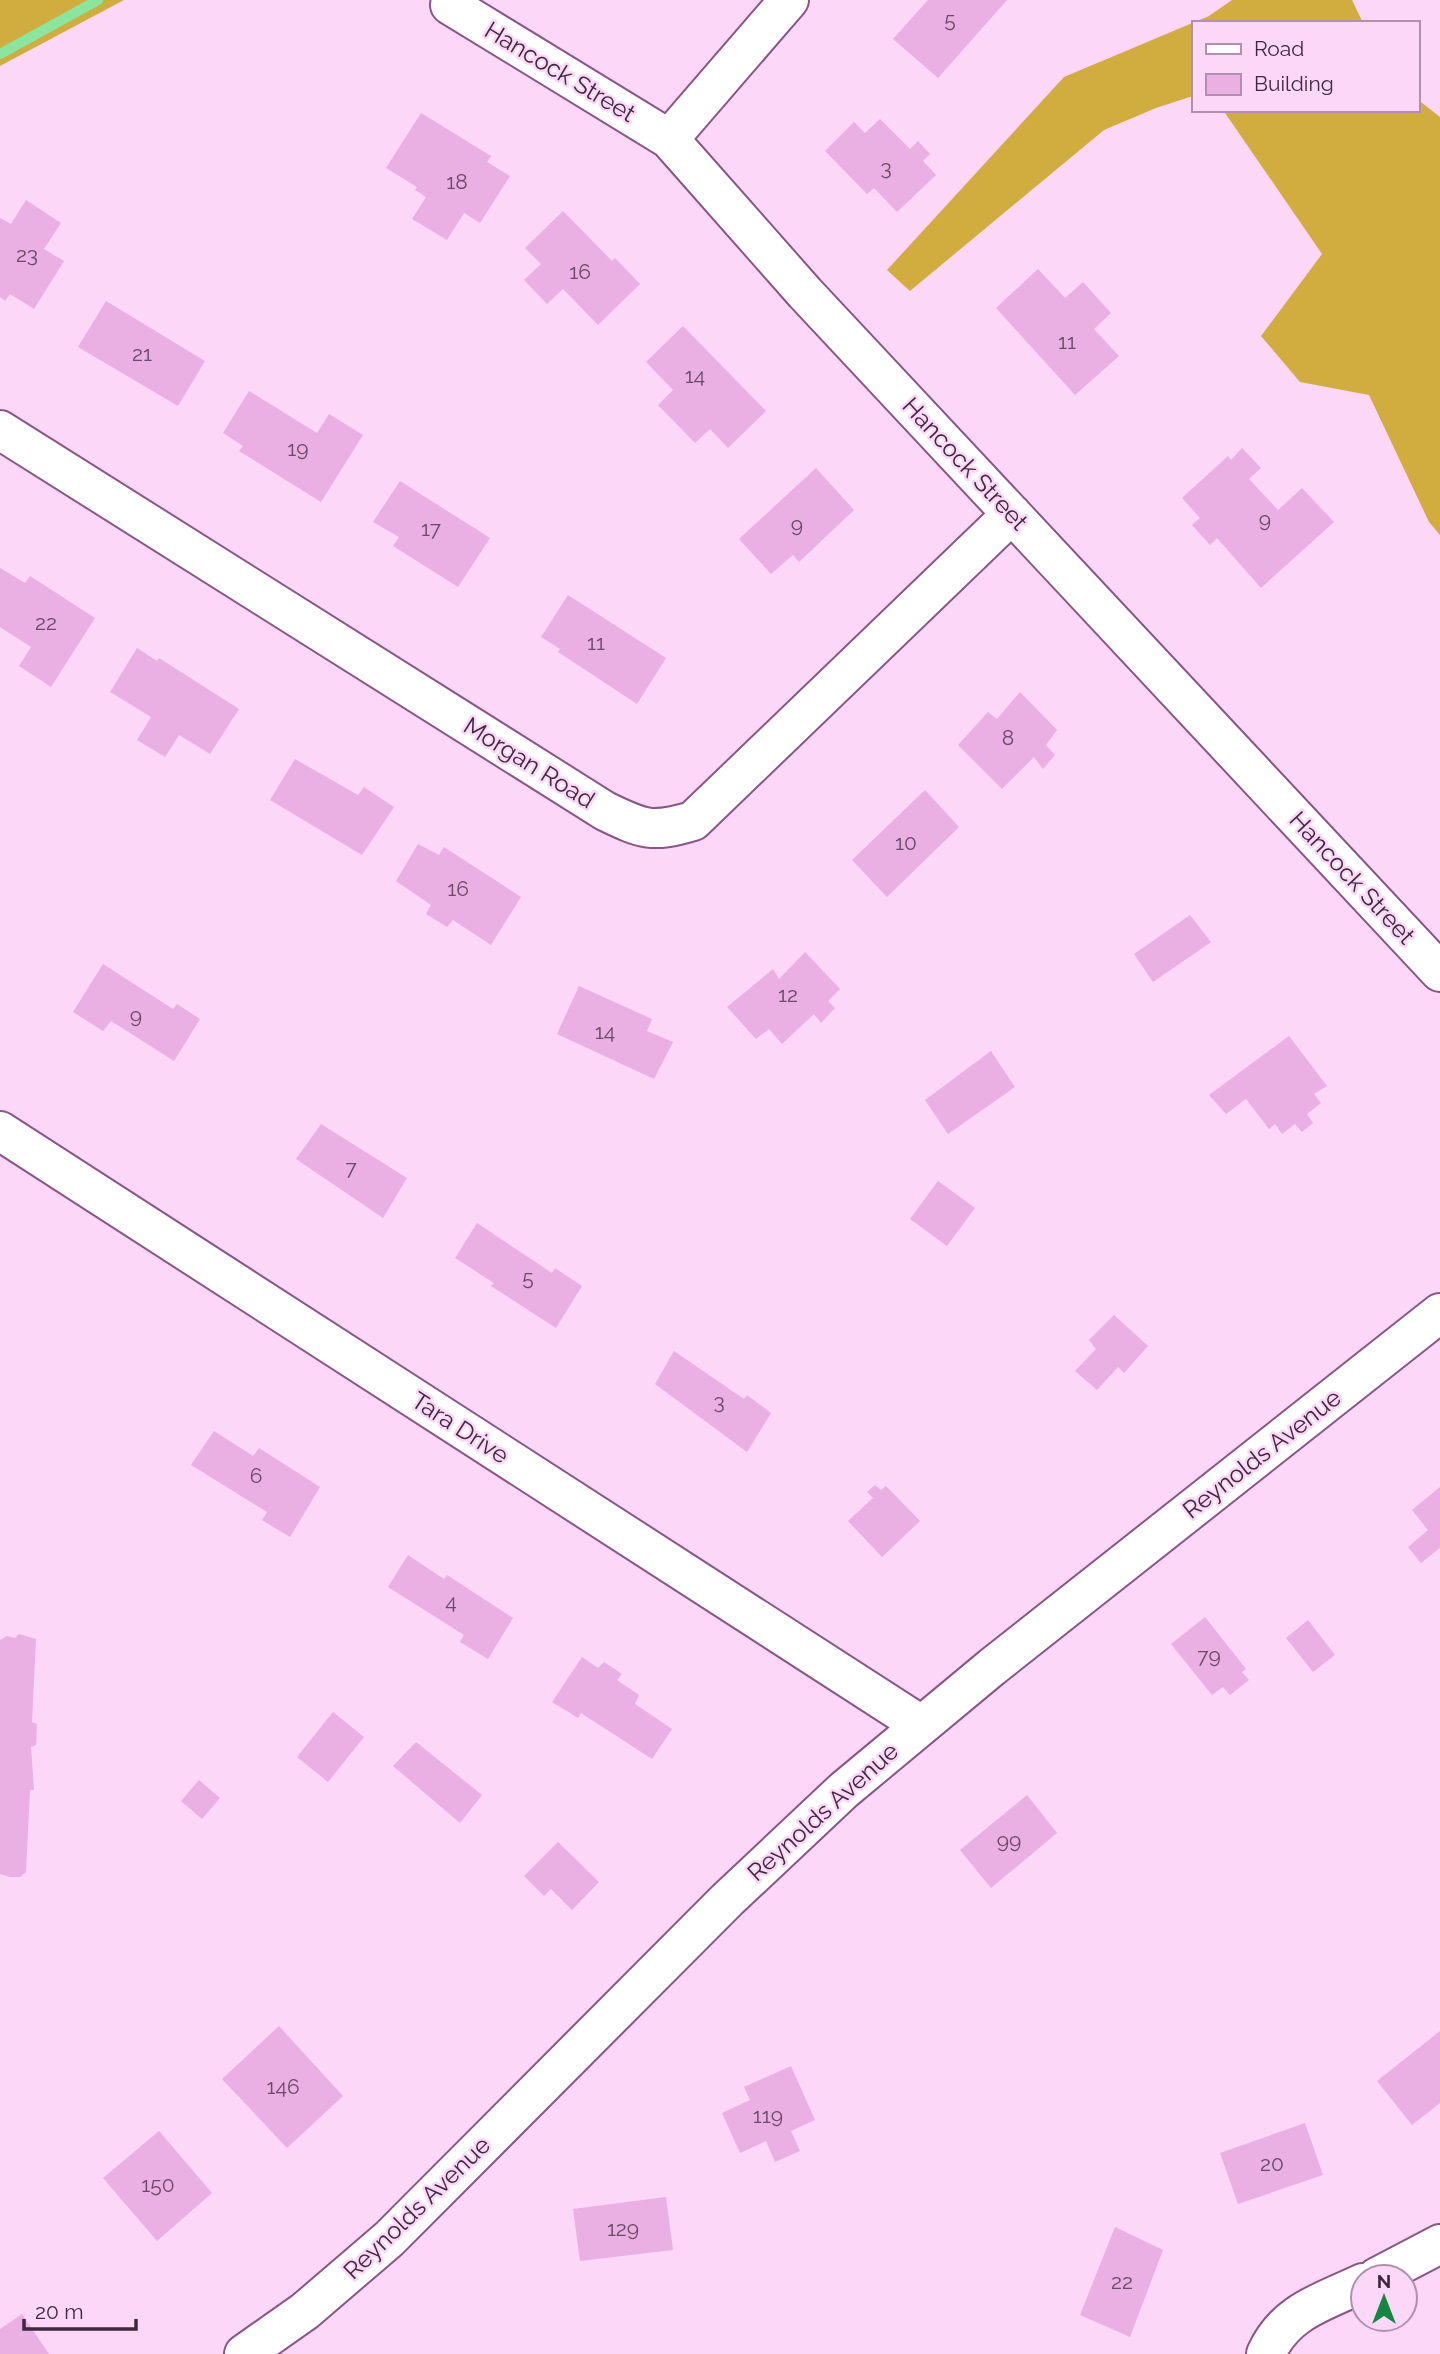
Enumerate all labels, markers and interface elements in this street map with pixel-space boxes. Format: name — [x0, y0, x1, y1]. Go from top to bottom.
house number: 5 — [944, 7, 956, 32]
street label: Hancock Street — [480, 15, 641, 128]
legend — [1192, 21, 1419, 112]
text: Road — [1254, 36, 1304, 61]
text: Building — [1254, 71, 1334, 96]
house number: 3 — [880, 155, 892, 180]
house number: 18 — [446, 169, 468, 194]
house number: 23 — [16, 242, 38, 267]
house number: 16 — [569, 259, 591, 284]
house number: 11 — [1058, 329, 1076, 354]
house number: 21 — [132, 341, 152, 366]
house number: 14 — [685, 363, 705, 388]
street label: Hancock Street — [897, 391, 1034, 536]
house number: 19 — [287, 436, 309, 461]
house number: 9 — [1259, 507, 1271, 532]
house number: 9 — [791, 512, 803, 537]
house number: 17 — [421, 516, 442, 541]
house number: 22 — [35, 610, 57, 635]
house number: 11 — [587, 630, 605, 655]
street label: Morgan Road — [458, 711, 600, 814]
house number: 8 — [1002, 725, 1014, 750]
street label: Hancock Street — [1284, 805, 1421, 950]
house number: 10 — [895, 830, 917, 855]
house number: 16 — [447, 876, 469, 901]
house number: 12 — [778, 982, 798, 1007]
house number: 9 — [130, 1003, 142, 1028]
house number: 14 — [595, 1019, 615, 1044]
house number: 7 — [345, 1155, 357, 1180]
house number: 5 — [522, 1265, 534, 1290]
street label: Reynolds Avenue — [1177, 1383, 1347, 1524]
street label: Tara Drive — [406, 1385, 514, 1470]
house number: 3 — [713, 1389, 725, 1414]
house number: 6 — [250, 1463, 262, 1488]
house number: 4 — [445, 1589, 457, 1614]
house number: 79 — [1197, 1643, 1221, 1668]
street label: Reynolds Avenue — [741, 1736, 904, 1887]
house number: 99 — [997, 1828, 1021, 1853]
house number: 146 — [266, 2074, 300, 2099]
house number: 119 — [753, 2103, 783, 2128]
street label: Reynolds Avenue — [337, 2130, 496, 2285]
house number: 20 — [1260, 2151, 1284, 2176]
house number: 150 — [141, 2172, 175, 2197]
house number: 129 — [607, 2216, 639, 2241]
north arrow — [1349, 2263, 1419, 2333]
house number: 22 — [1111, 2269, 1133, 2294]
text: N — [1377, 2270, 1391, 2292]
scale bar — [24, 2288, 136, 2332]
text: 20 m — [35, 2299, 83, 2324]

